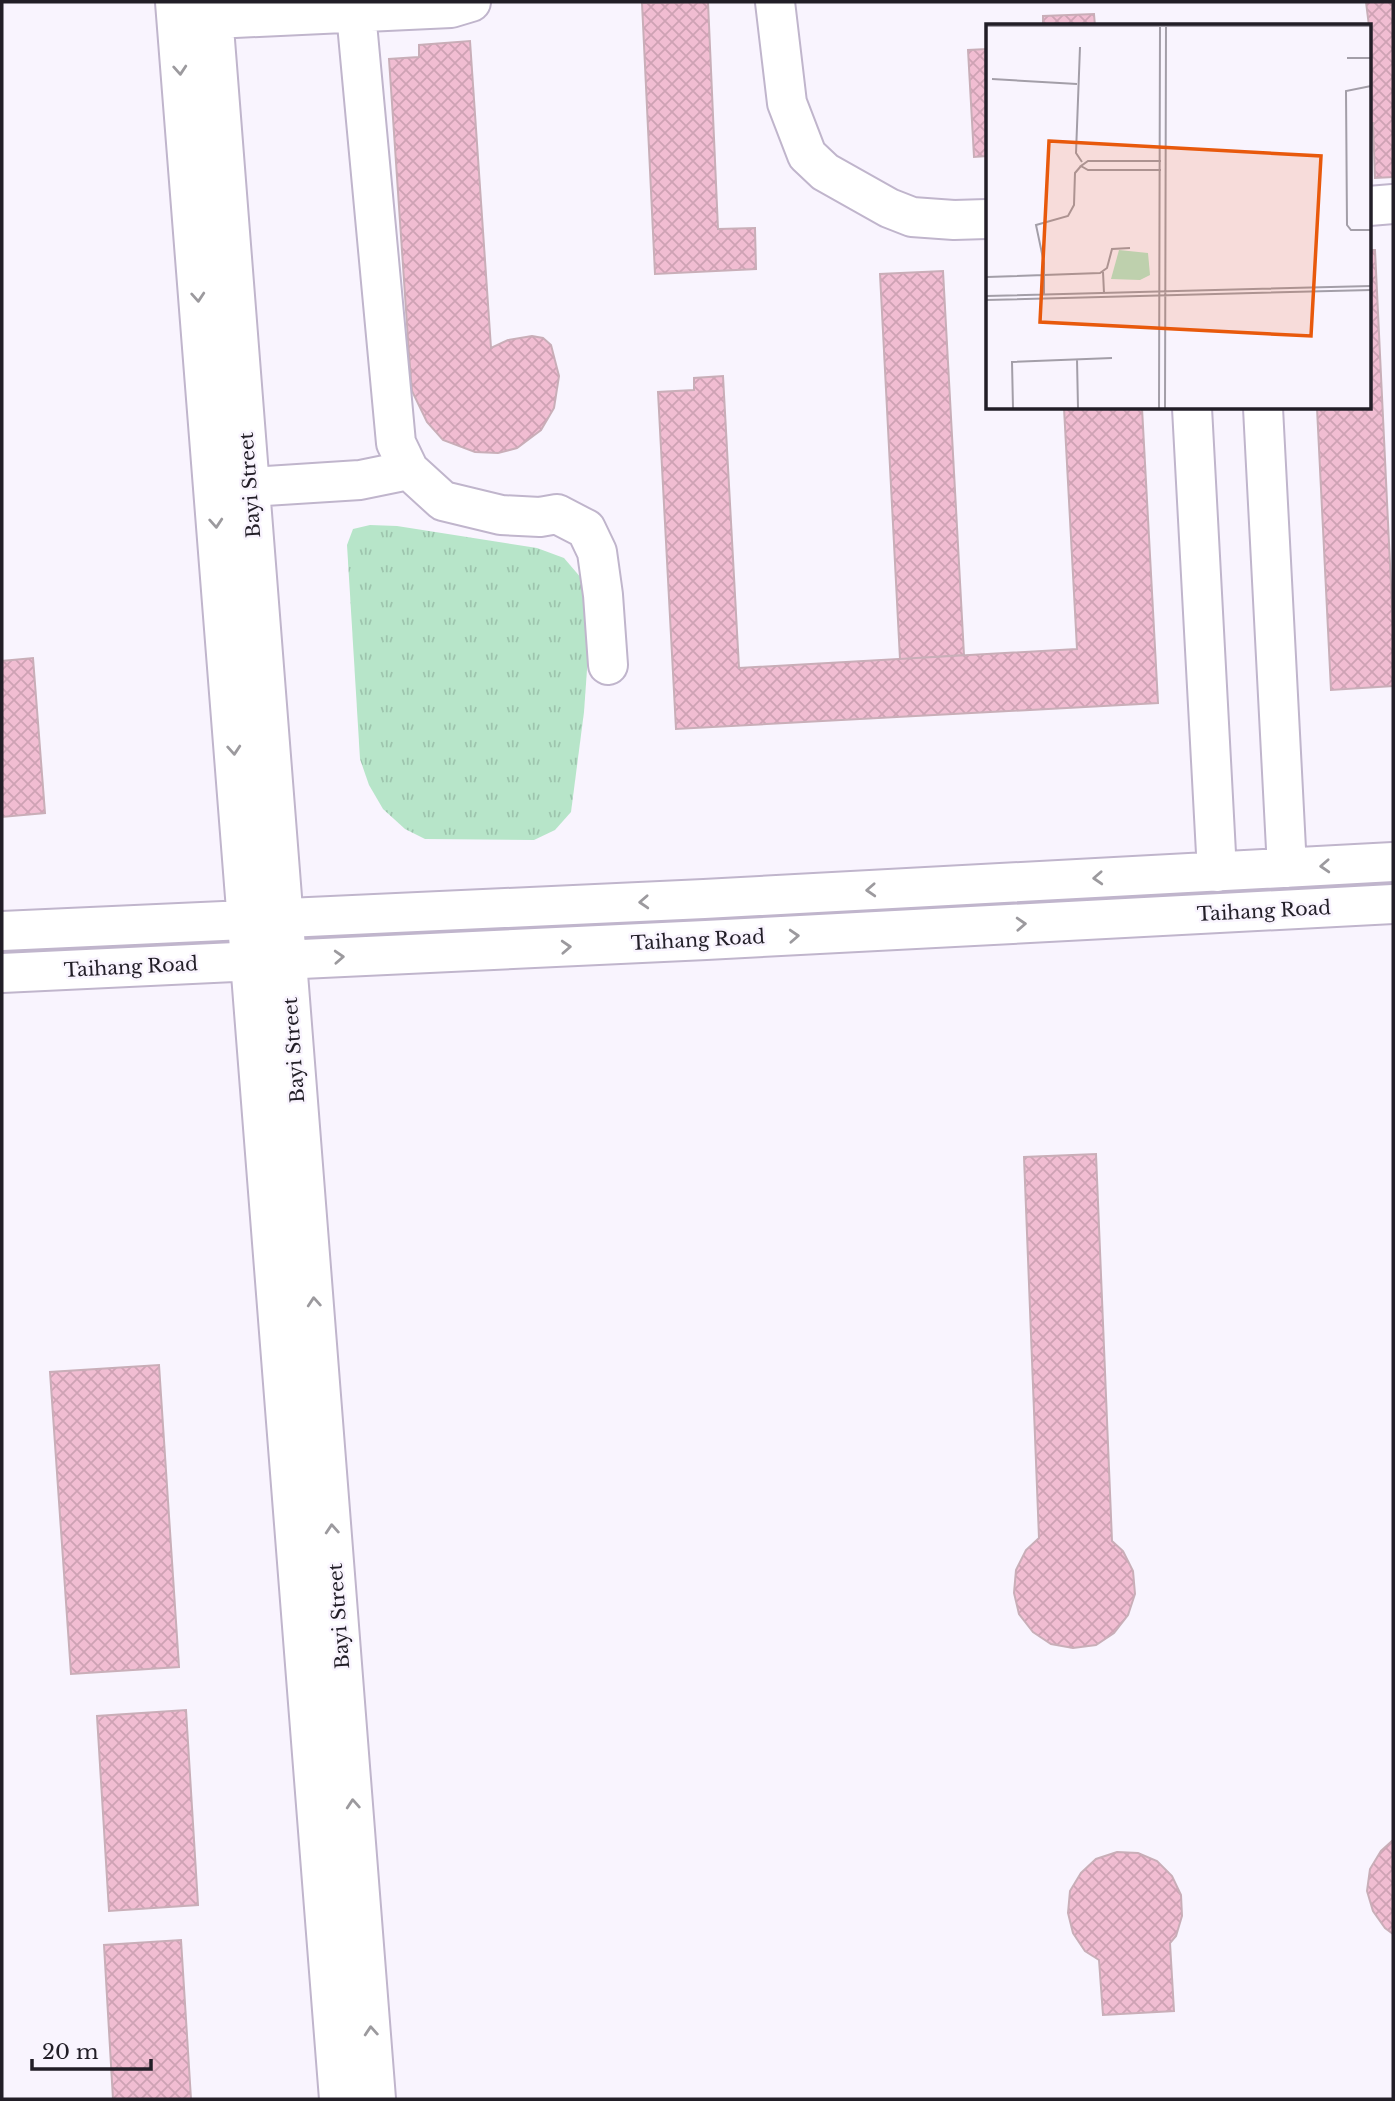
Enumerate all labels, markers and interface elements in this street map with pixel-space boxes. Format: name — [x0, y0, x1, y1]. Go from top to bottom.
inset map — [986, 24, 1370, 410]
one-way arrow — [173, 65, 188, 76]
one-way arrow — [190, 291, 205, 302]
street label: Bayi Street — [235, 431, 265, 539]
one-way arrow — [208, 518, 223, 529]
one-way arrow — [226, 745, 241, 756]
one-way arrow — [1319, 858, 1330, 873]
one-way arrow — [1092, 870, 1103, 885]
one-way arrow — [865, 883, 876, 898]
one-way arrow — [638, 894, 649, 909]
street label: Taihang Road — [1196, 896, 1332, 926]
one-way arrow — [1016, 916, 1027, 931]
street label: Taihang Road — [630, 925, 766, 955]
one-way arrow — [788, 928, 799, 943]
one-way arrow — [561, 939, 572, 954]
one-way arrow — [334, 949, 345, 964]
street label: Taihang Road — [63, 952, 199, 982]
street label: Bayi Street — [279, 996, 309, 1104]
one-way arrow — [307, 1296, 322, 1307]
one-way arrow — [325, 1523, 340, 1534]
street label: Bayi Street — [324, 1562, 354, 1670]
one-way arrow — [346, 1799, 361, 1810]
one-way arrow — [364, 2025, 379, 2036]
scale bar — [32, 2028, 150, 2072]
text: 20 m — [42, 2039, 99, 2065]

